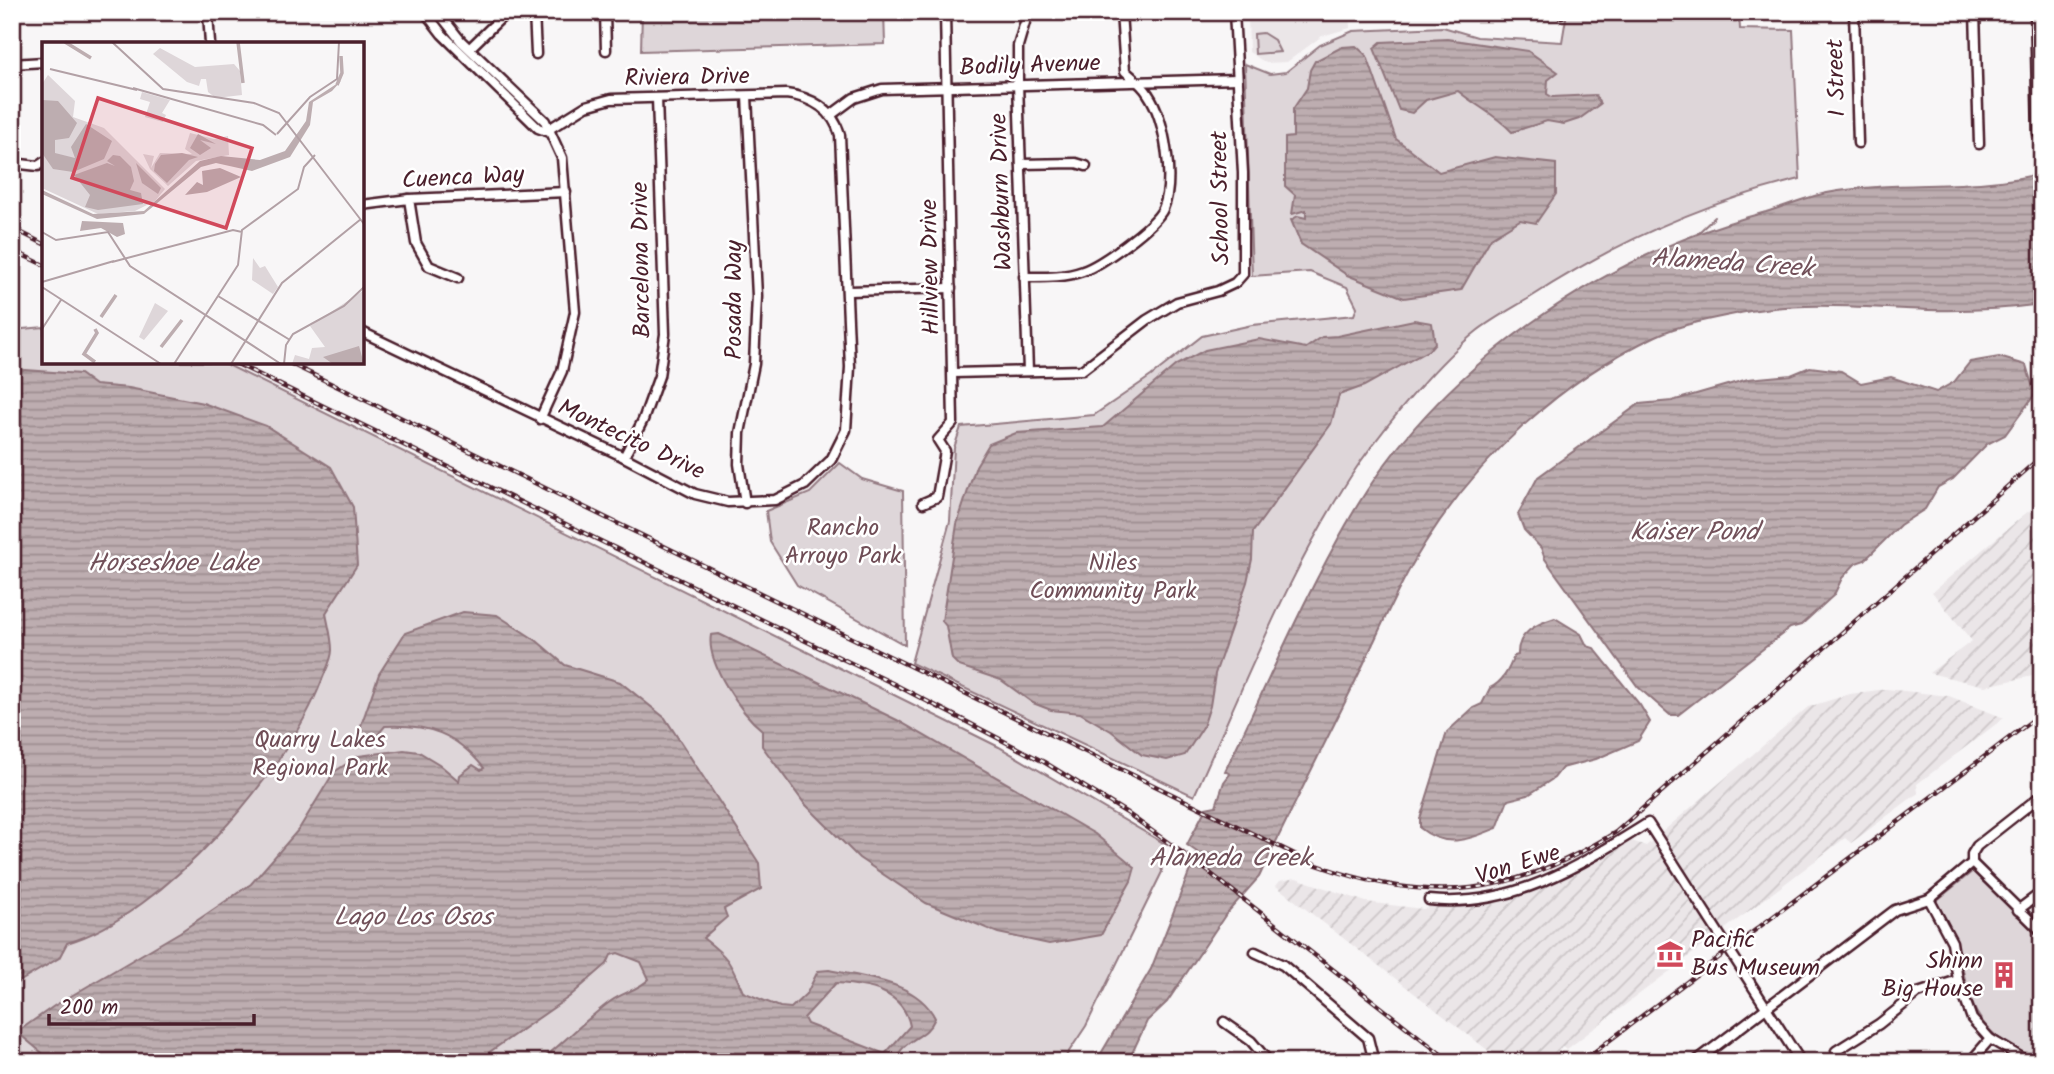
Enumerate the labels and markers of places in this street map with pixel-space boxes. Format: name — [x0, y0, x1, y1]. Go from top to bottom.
place label: Pacific Bus Museum — [1691, 921, 1820, 988]
museum icon: Pacific Bus Museum — [1655, 939, 1685, 969]
place label: Shinn Big House — [1881, 942, 1983, 1009]
building icon: Shinn Big House — [1989, 960, 2019, 990]

